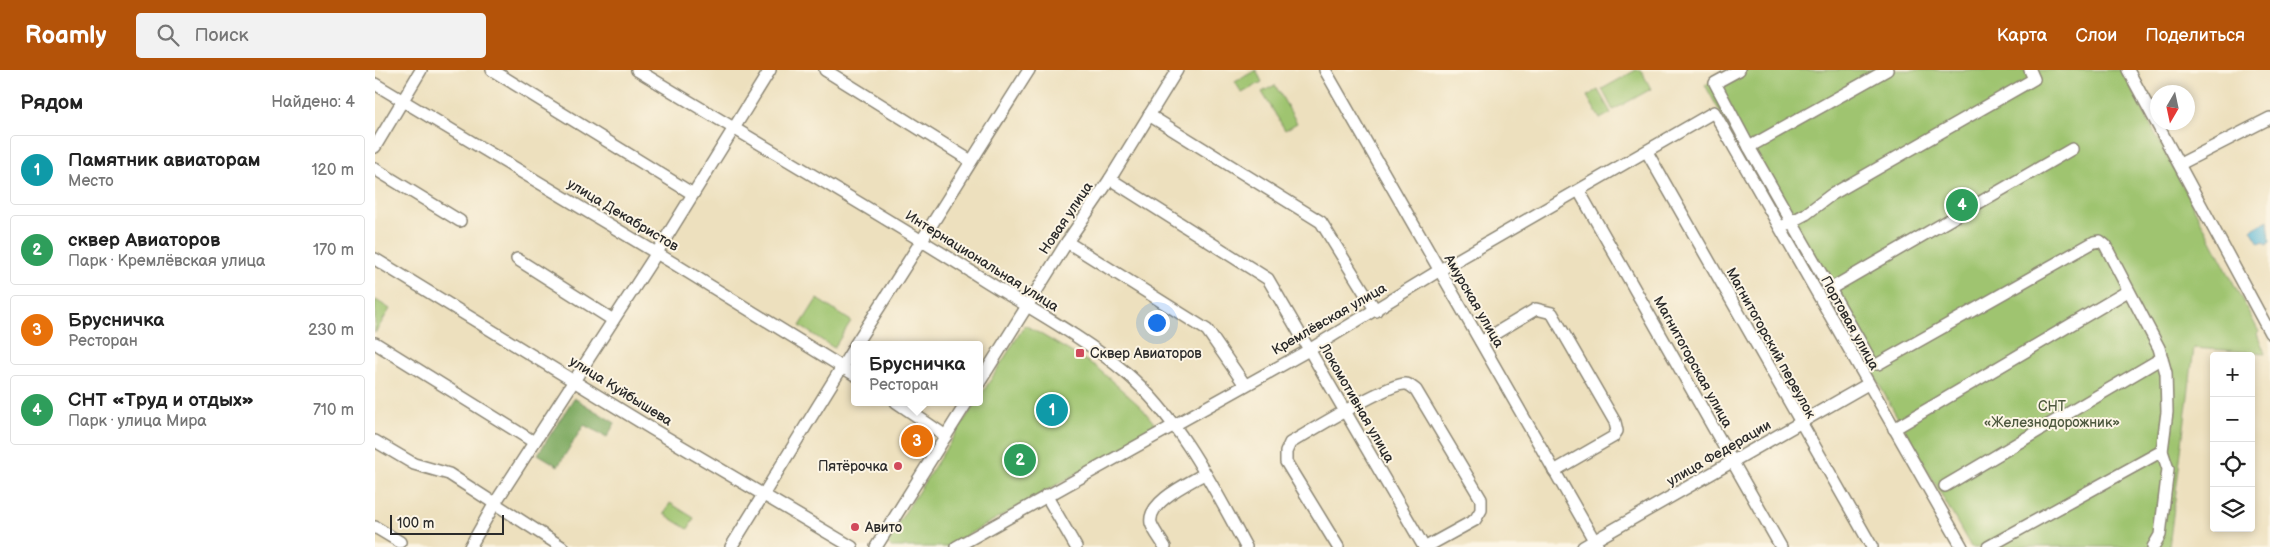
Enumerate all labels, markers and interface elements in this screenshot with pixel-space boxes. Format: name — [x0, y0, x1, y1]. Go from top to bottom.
search box — [136, 13, 486, 58]
text: Roamly — [25, 21, 106, 50]
icon: search — [154, 21, 182, 49]
text: Поиск — [194, 24, 249, 47]
text: Карта — [1997, 25, 2047, 46]
text: Слои — [2075, 25, 2117, 46]
text: Поделиться — [2145, 25, 2245, 46]
north arrow — [2150, 85, 2195, 130]
text: Рядом — [20, 90, 83, 115]
text: Найдено: 4 — [271, 93, 355, 112]
text: Памятник авиаторам — [68, 149, 260, 172]
text: 1 — [34, 161, 40, 180]
text: 120 m — [311, 161, 354, 180]
text: Место — [68, 172, 114, 191]
street label: улица Декабристов — [564, 175, 682, 255]
street label: Новая улица — [1036, 178, 1097, 257]
pin: 4 — [1946, 186, 1978, 224]
street label: Интернациональная улица — [902, 207, 1062, 316]
text: сквер Авиаторов — [68, 229, 220, 252]
text: 2 — [32, 241, 42, 260]
text: 170 m — [313, 241, 354, 260]
street label: Амурская улица — [1440, 251, 1508, 351]
text: Парк · Кремлёвская улица — [68, 252, 266, 271]
street label: Магнитогорский переулок — [1722, 265, 1820, 422]
street label: Портовая улица — [1817, 273, 1883, 374]
street label: Кремлёвская улица — [1269, 279, 1390, 359]
street label: Магнитогорская улица — [1650, 293, 1737, 431]
text: Брусничка — [68, 309, 164, 332]
your location — [1144, 310, 1170, 336]
text: 3 — [32, 321, 42, 340]
text: 230 m — [308, 321, 354, 340]
text: Ресторан — [68, 332, 138, 351]
street label: Локомотивная улица — [1315, 339, 1398, 466]
popup — [851, 341, 983, 406]
place label: Сквер Авиаторов — [1090, 345, 1202, 362]
marker: Сквер Авиаторов — [1074, 347, 1086, 359]
map controls — [2210, 352, 2255, 532]
button: + — [2210, 352, 2255, 397]
street label: улица Куйбышева — [566, 353, 676, 430]
text: Брусничка — [869, 353, 965, 376]
text: Ресторан — [869, 376, 939, 395]
text: СНТ «Труд и отдых» — [68, 389, 254, 412]
pin: 1 — [1036, 391, 1068, 429]
button: − — [2210, 397, 2255, 442]
park label: СНТ «Железнодорожник» — [1984, 398, 2120, 431]
text: 4 — [32, 401, 42, 420]
text: 710 m — [313, 401, 354, 420]
text: Парк · улица Мира — [68, 412, 207, 431]
street label: улица Федерации — [1664, 416, 1774, 490]
pin: 3 — [901, 422, 933, 460]
pin: 2 — [1004, 441, 1036, 479]
button: locate — [2210, 442, 2255, 487]
place label: Пятёрочка — [818, 458, 889, 475]
marker: Пятёрочка — [892, 460, 904, 472]
button: layers — [2210, 487, 2255, 532]
scale bar — [390, 512, 504, 535]
text: 100 m — [397, 515, 434, 532]
place label: Авито — [864, 519, 902, 536]
marker: Авито — [849, 521, 861, 533]

